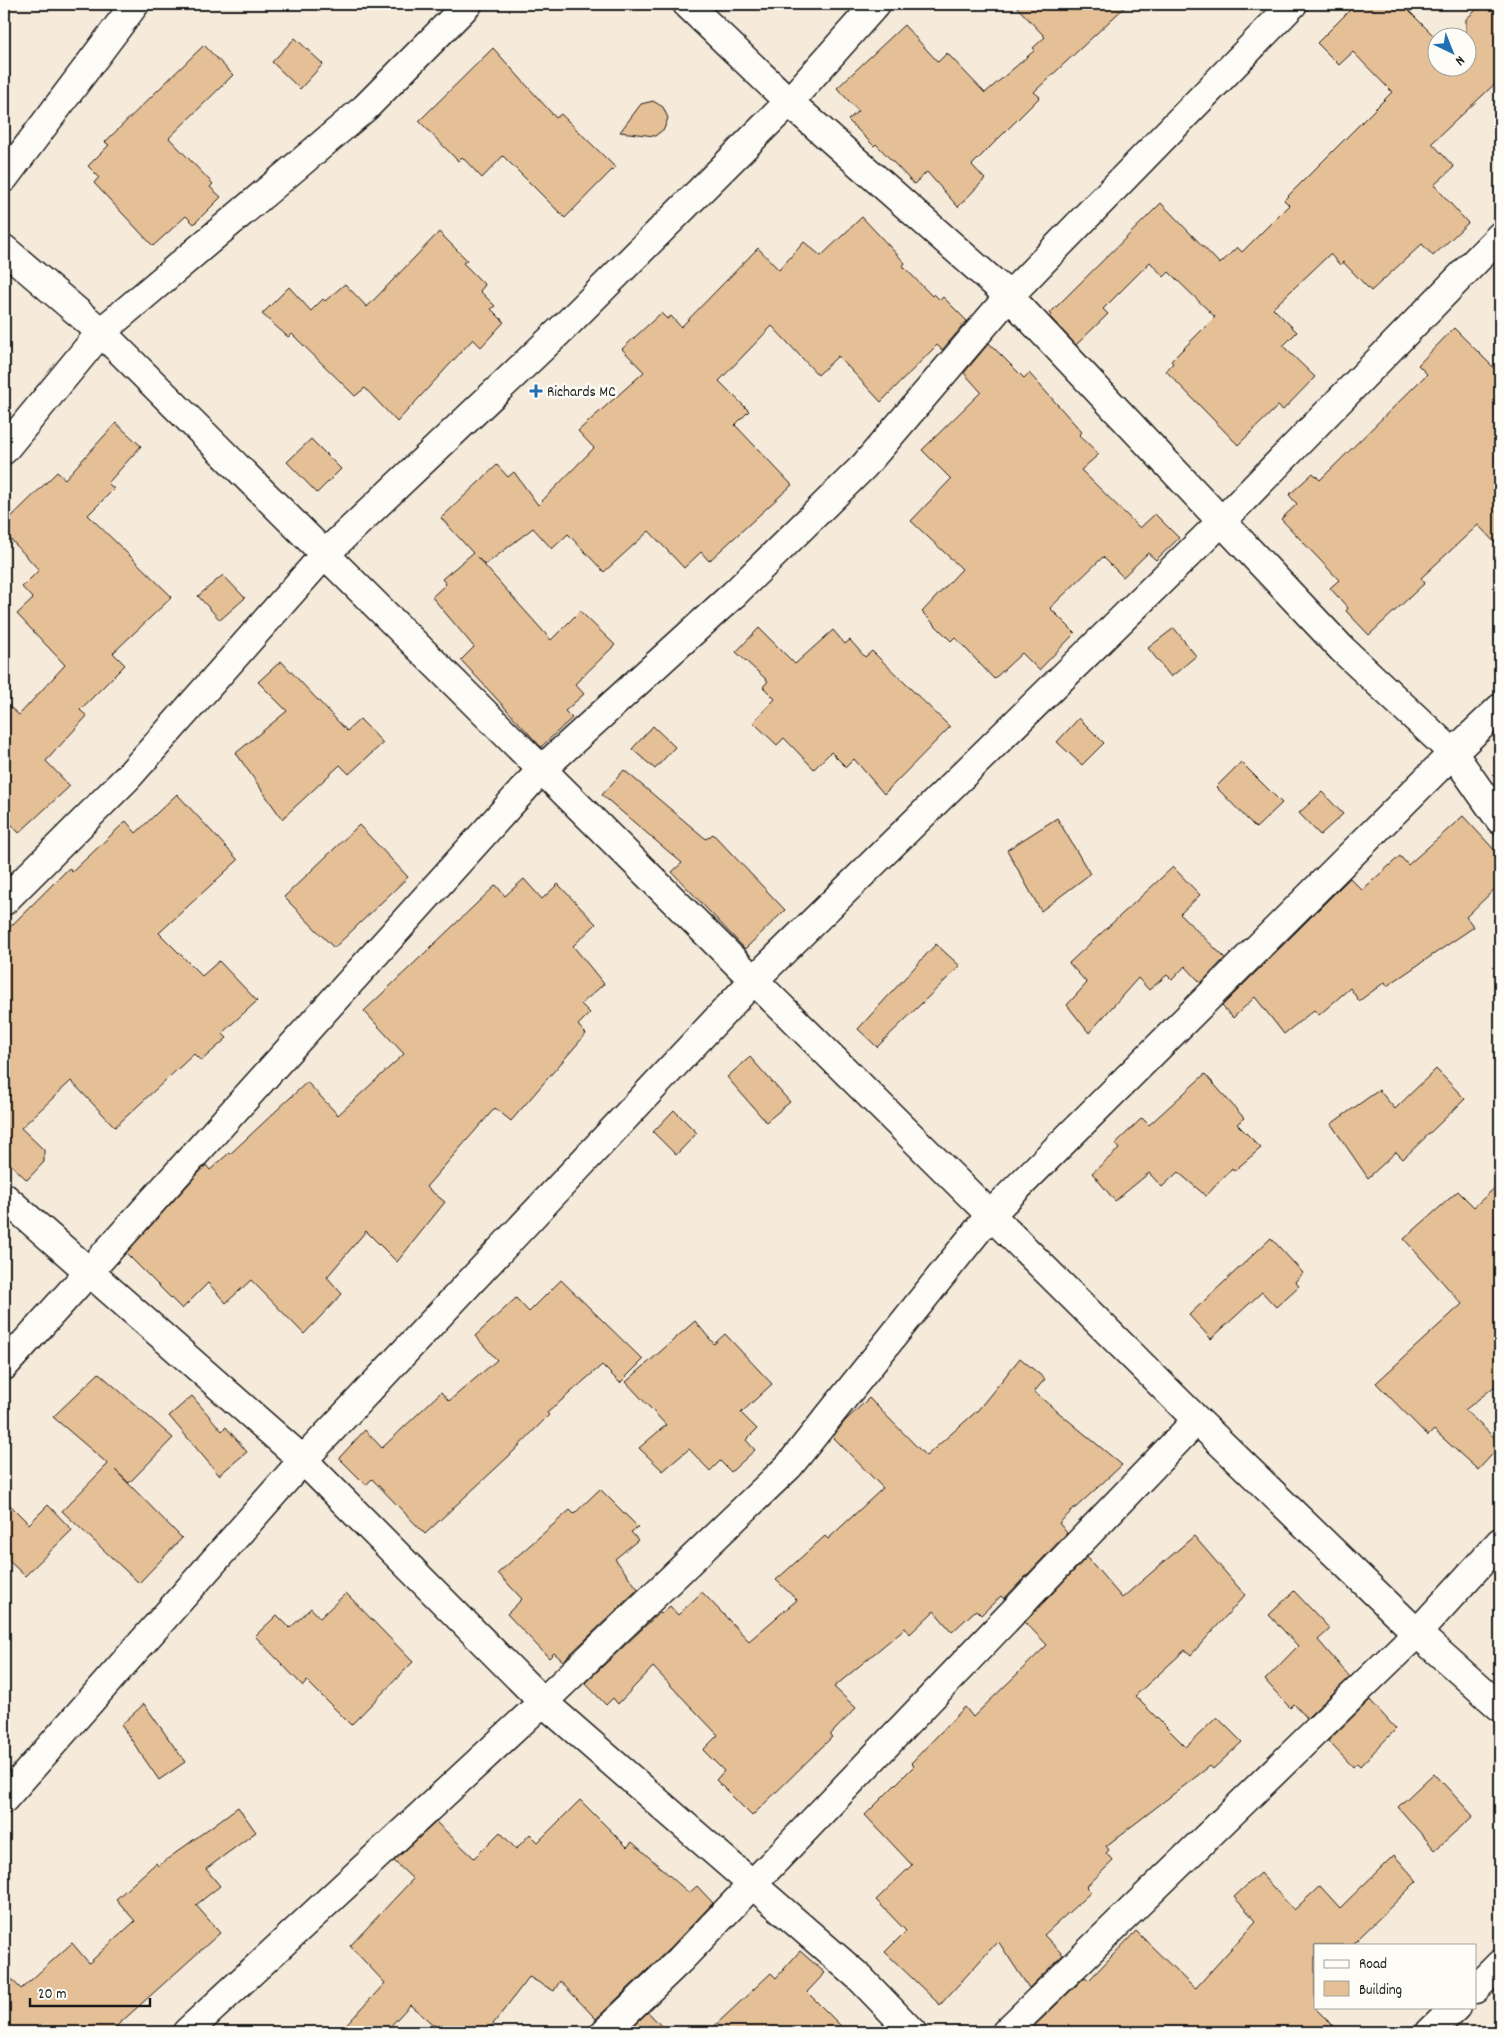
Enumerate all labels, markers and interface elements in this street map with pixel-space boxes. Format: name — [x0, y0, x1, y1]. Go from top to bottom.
north arrow — [1426, 28, 1476, 78]
text: N — [1450, 50, 1469, 70]
place label: Richards MC — [547, 382, 616, 404]
marker: Richards MC — [529, 384, 543, 398]
legend — [1314, 1944, 1476, 2008]
text: Road — [1359, 1954, 1387, 1976]
scale bar — [30, 1976, 150, 2008]
text: Building — [1359, 1980, 1402, 2002]
text: 20 m — [38, 1984, 66, 2006]

